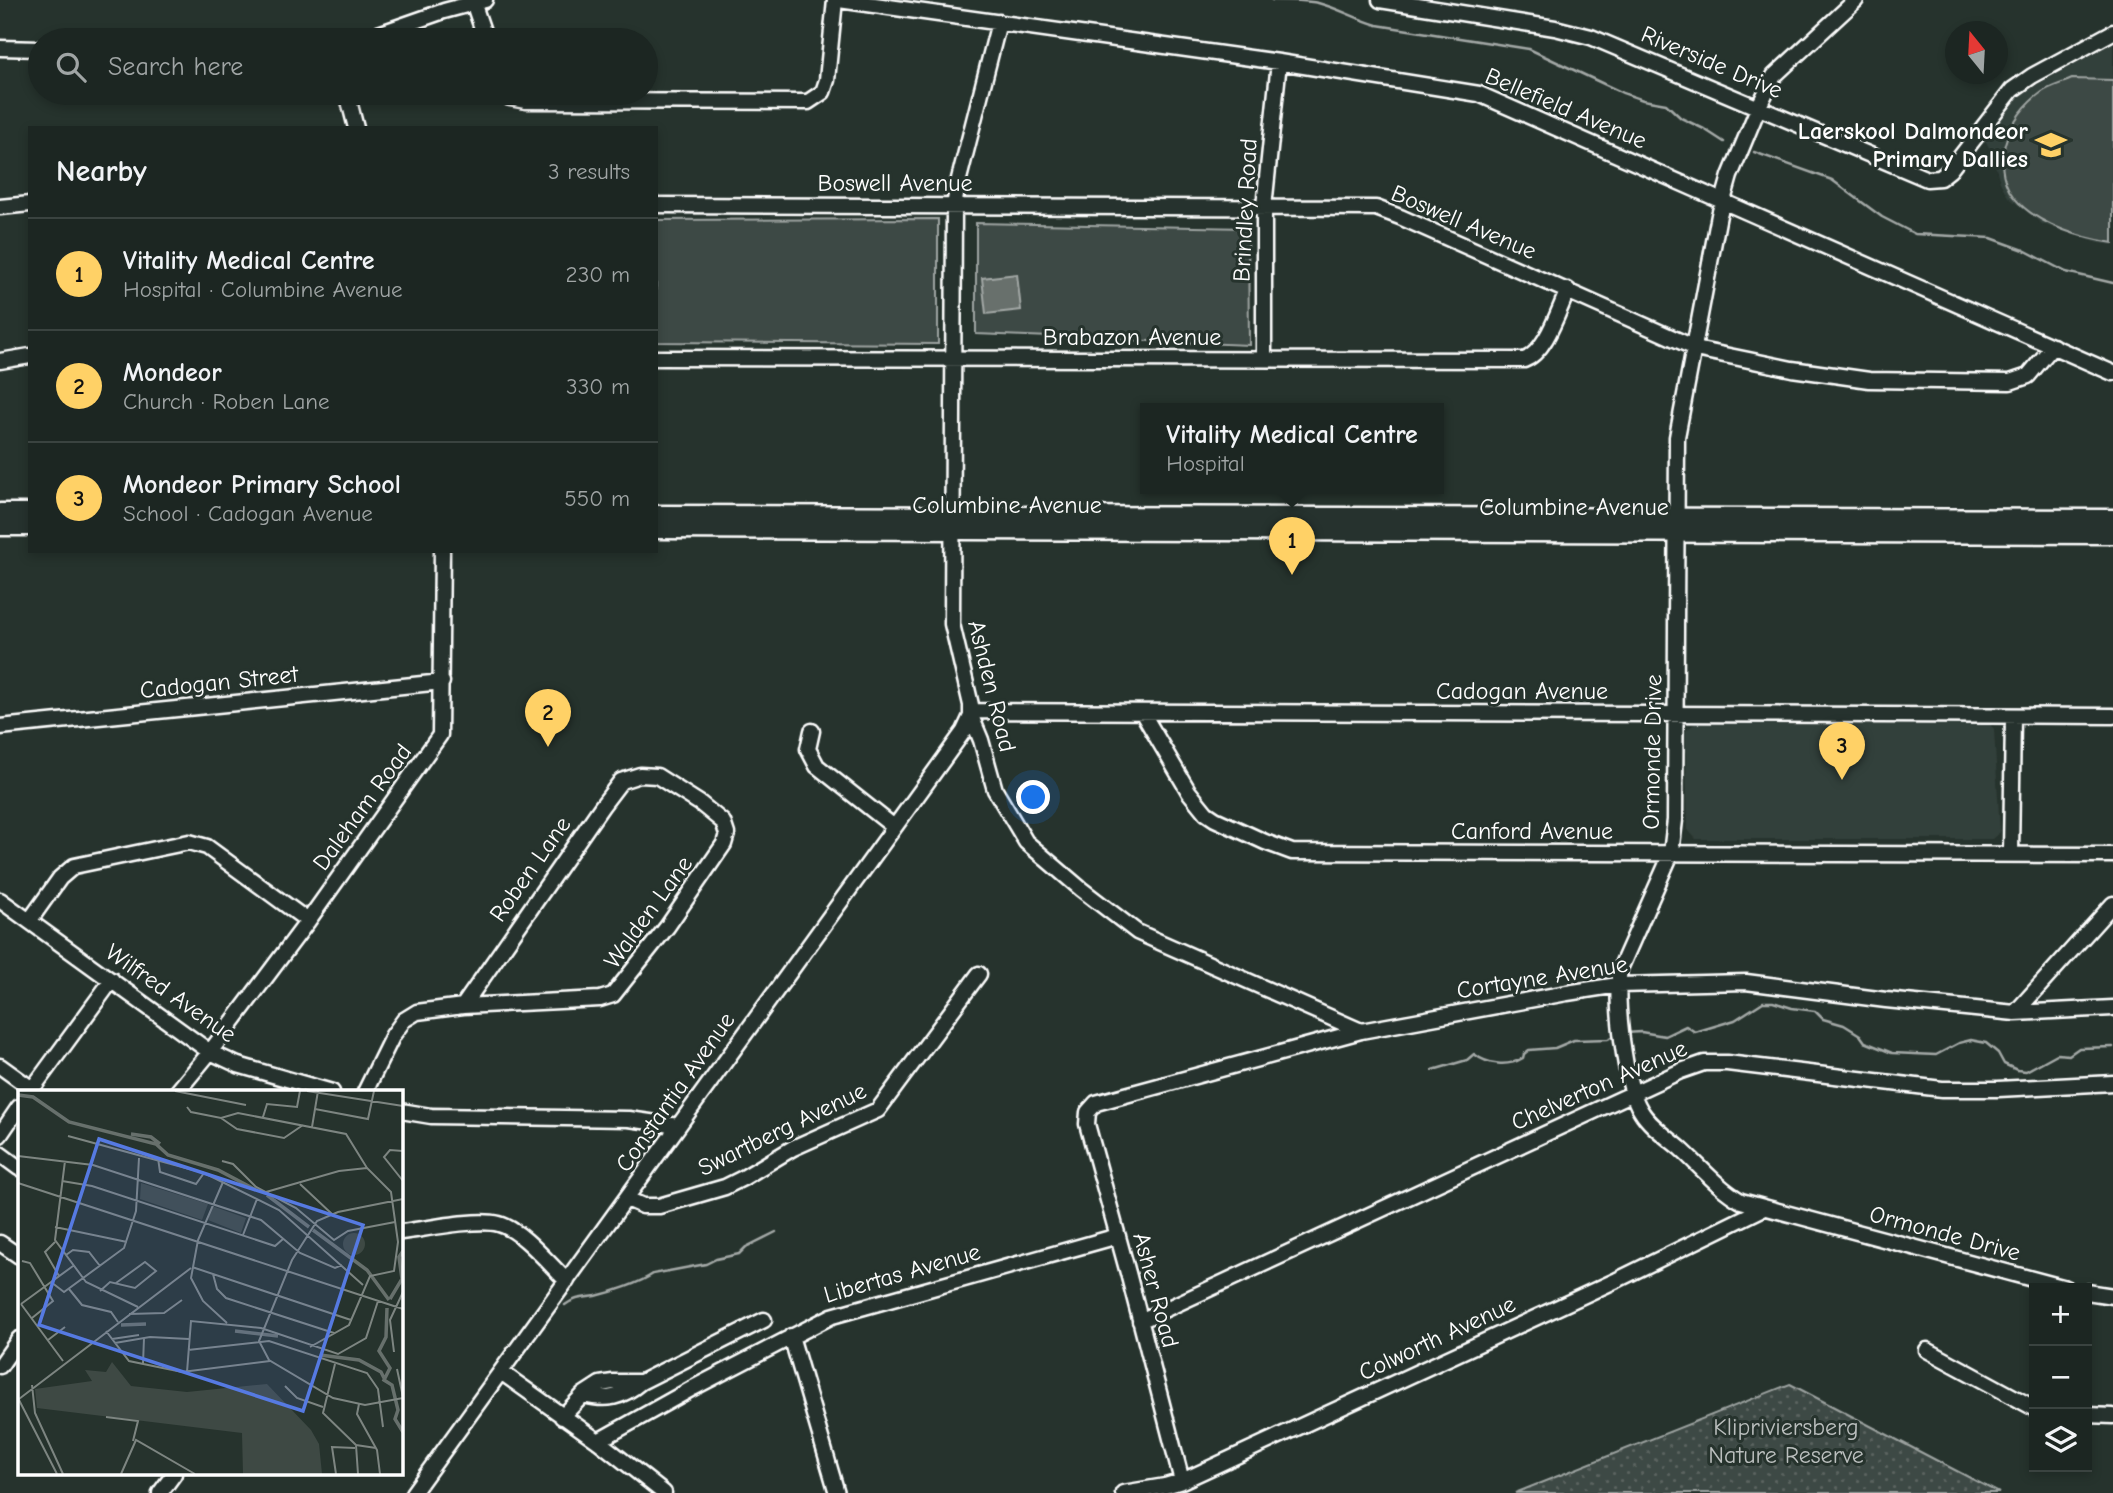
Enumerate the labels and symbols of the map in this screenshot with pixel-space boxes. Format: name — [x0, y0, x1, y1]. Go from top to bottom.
street label: Riverside Drive — [1637, 20, 1787, 104]
north arrow — [1945, 21, 2008, 84]
street label: Bellefield Avenue — [1481, 61, 1651, 155]
place label: Laerskool Dalmondeor Primary Dallies — [1798, 117, 2028, 173]
school or university icon: Laerskool Dalmondeor Primary Dallies — [2034, 128, 2068, 162]
street label: Brindley Road — [1227, 138, 1263, 282]
street label: Boswell Avenue — [818, 169, 972, 197]
street label: Boswell Avenue — [1387, 179, 1541, 265]
street label: Brabazon Avenue — [1043, 323, 1221, 351]
street label: Columbine Avenue — [912, 491, 1102, 519]
street label: Columbine Avenue — [1479, 493, 1669, 521]
pin: 1 — [1269, 517, 1315, 575]
street label: Ashden Road — [962, 617, 1022, 755]
street label: Cadogan Street — [138, 660, 301, 704]
street label: Ormonde Drive — [1637, 674, 1667, 830]
street label: Cadogan Avenue — [1436, 677, 1608, 705]
pin: 2 — [525, 689, 571, 747]
pin: 3 — [1819, 722, 1865, 780]
street label: Daleham Road — [307, 738, 417, 876]
your location — [1016, 780, 1050, 814]
street label: Roben Lane — [484, 811, 576, 927]
street label: Canford Avenue — [1451, 817, 1613, 845]
street label: Walden Lane — [598, 850, 698, 974]
street label: Wilfred Avenue — [100, 938, 242, 1048]
street label: Cortayne Avenue — [1455, 950, 1629, 1004]
street label: Constantia Avenue — [610, 1007, 740, 1177]
street label: Chelverton Avenue — [1507, 1034, 1691, 1136]
street label: Swartberg Avenue — [693, 1076, 871, 1182]
inset map — [18, 1090, 402, 1476]
street label: Ormonde Drive — [1866, 1199, 2024, 1267]
street label: Asher Road — [1127, 1229, 1185, 1351]
street label: Libertas Avenue — [821, 1237, 983, 1309]
street label: Colworth Avenue — [1354, 1289, 1520, 1387]
park label: Klipriviersberg Nature Reserve — [1708, 1413, 1864, 1469]

